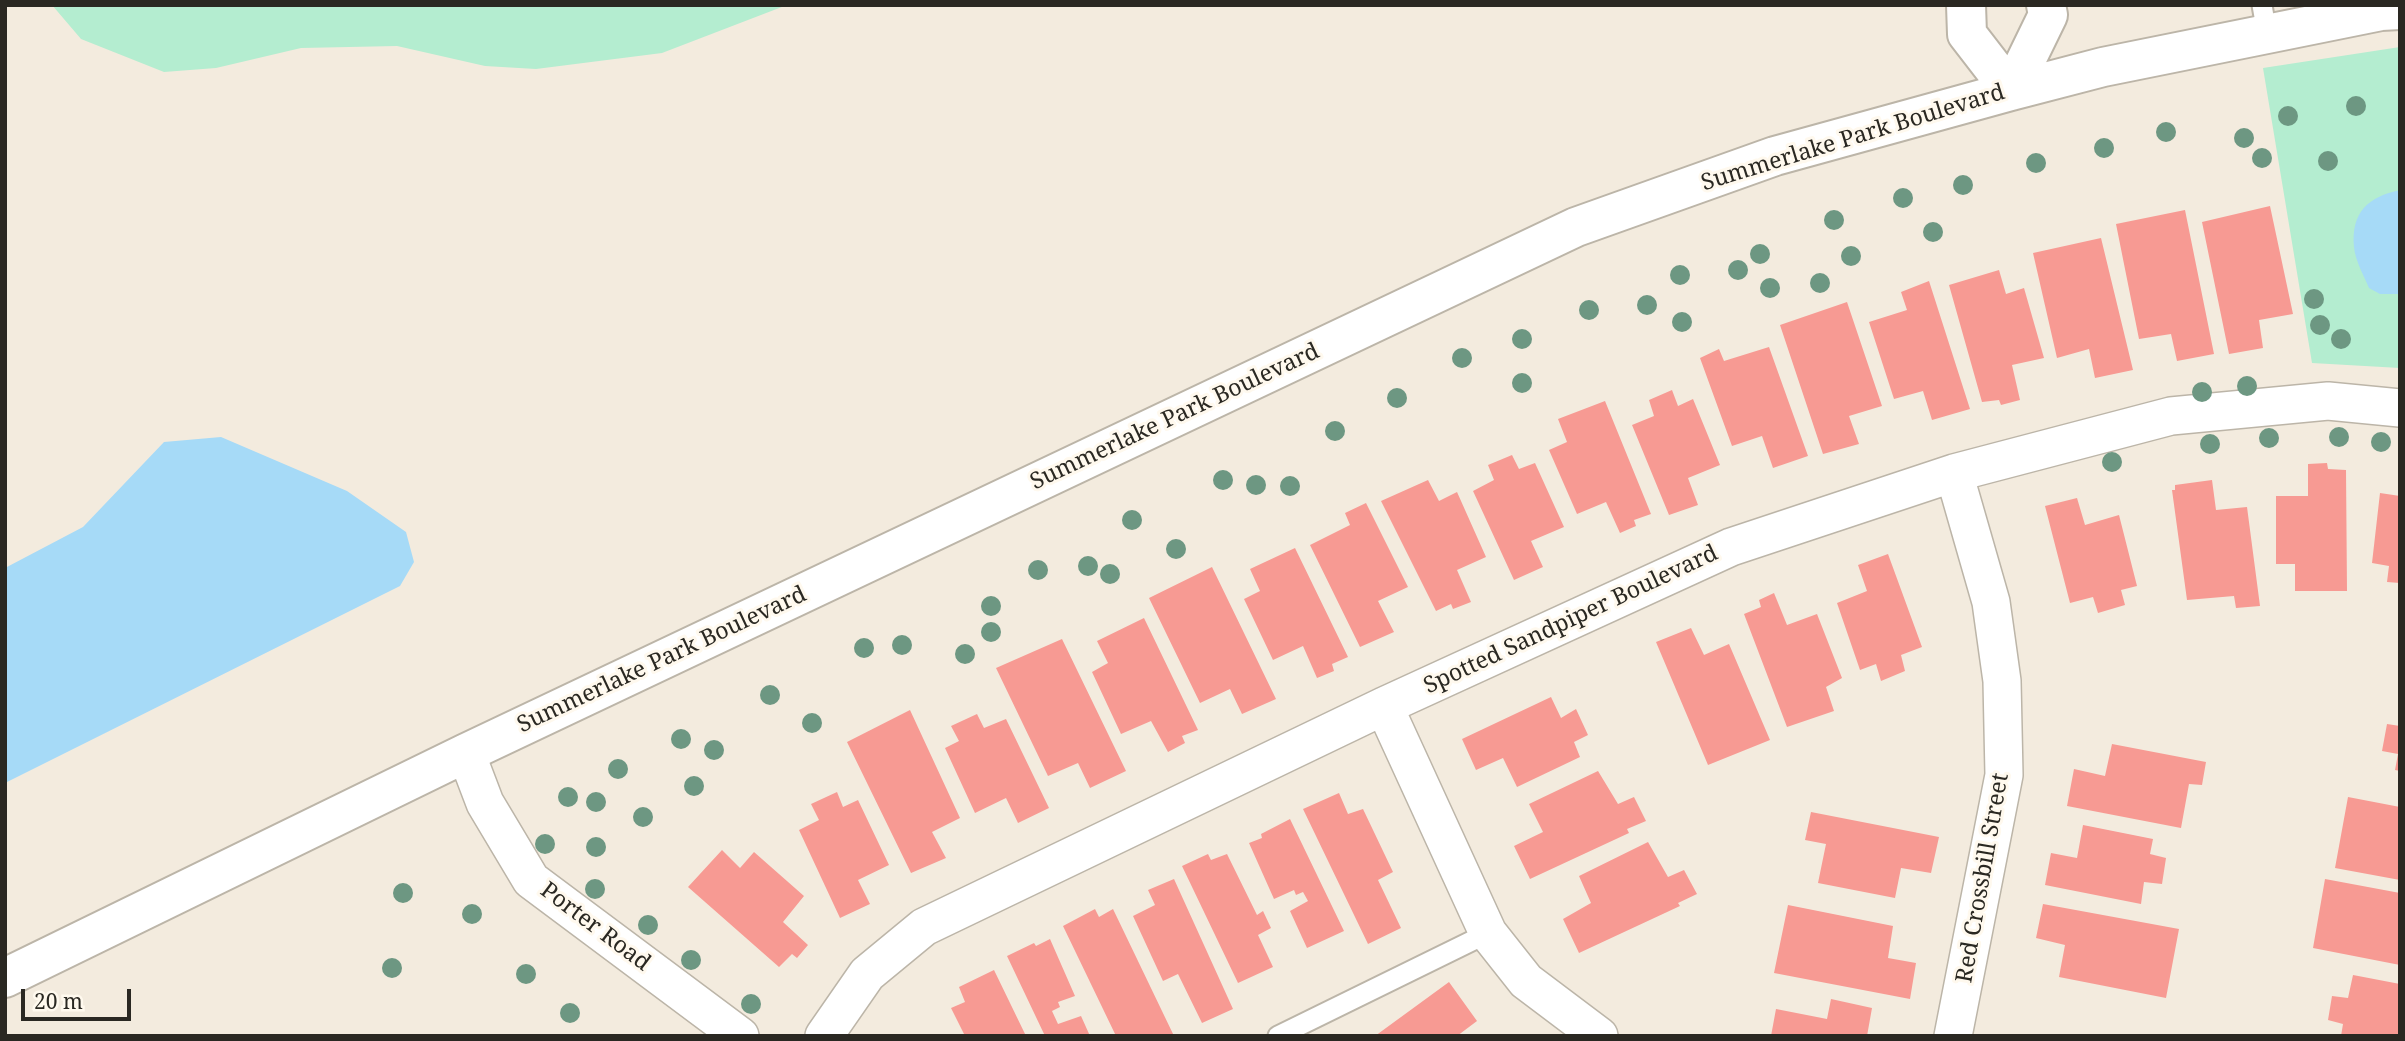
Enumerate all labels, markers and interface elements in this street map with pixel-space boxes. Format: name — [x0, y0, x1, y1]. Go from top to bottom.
street label: Summerlake Park Boulevard — [1698, 79, 2008, 197]
street label: Summerlake Park Boulevard — [1026, 338, 1324, 496]
street label: Spotted Sandpiper Boulevard — [1420, 540, 1722, 700]
street label: Summerlake Park Boulevard — [513, 581, 811, 739]
street label: Red Crossbill Street — [1951, 771, 2015, 985]
street label: Porter Road — [535, 877, 655, 977]
scale bar — [24, 974, 135, 1018]
text: 20 m — [34, 987, 83, 1015]

